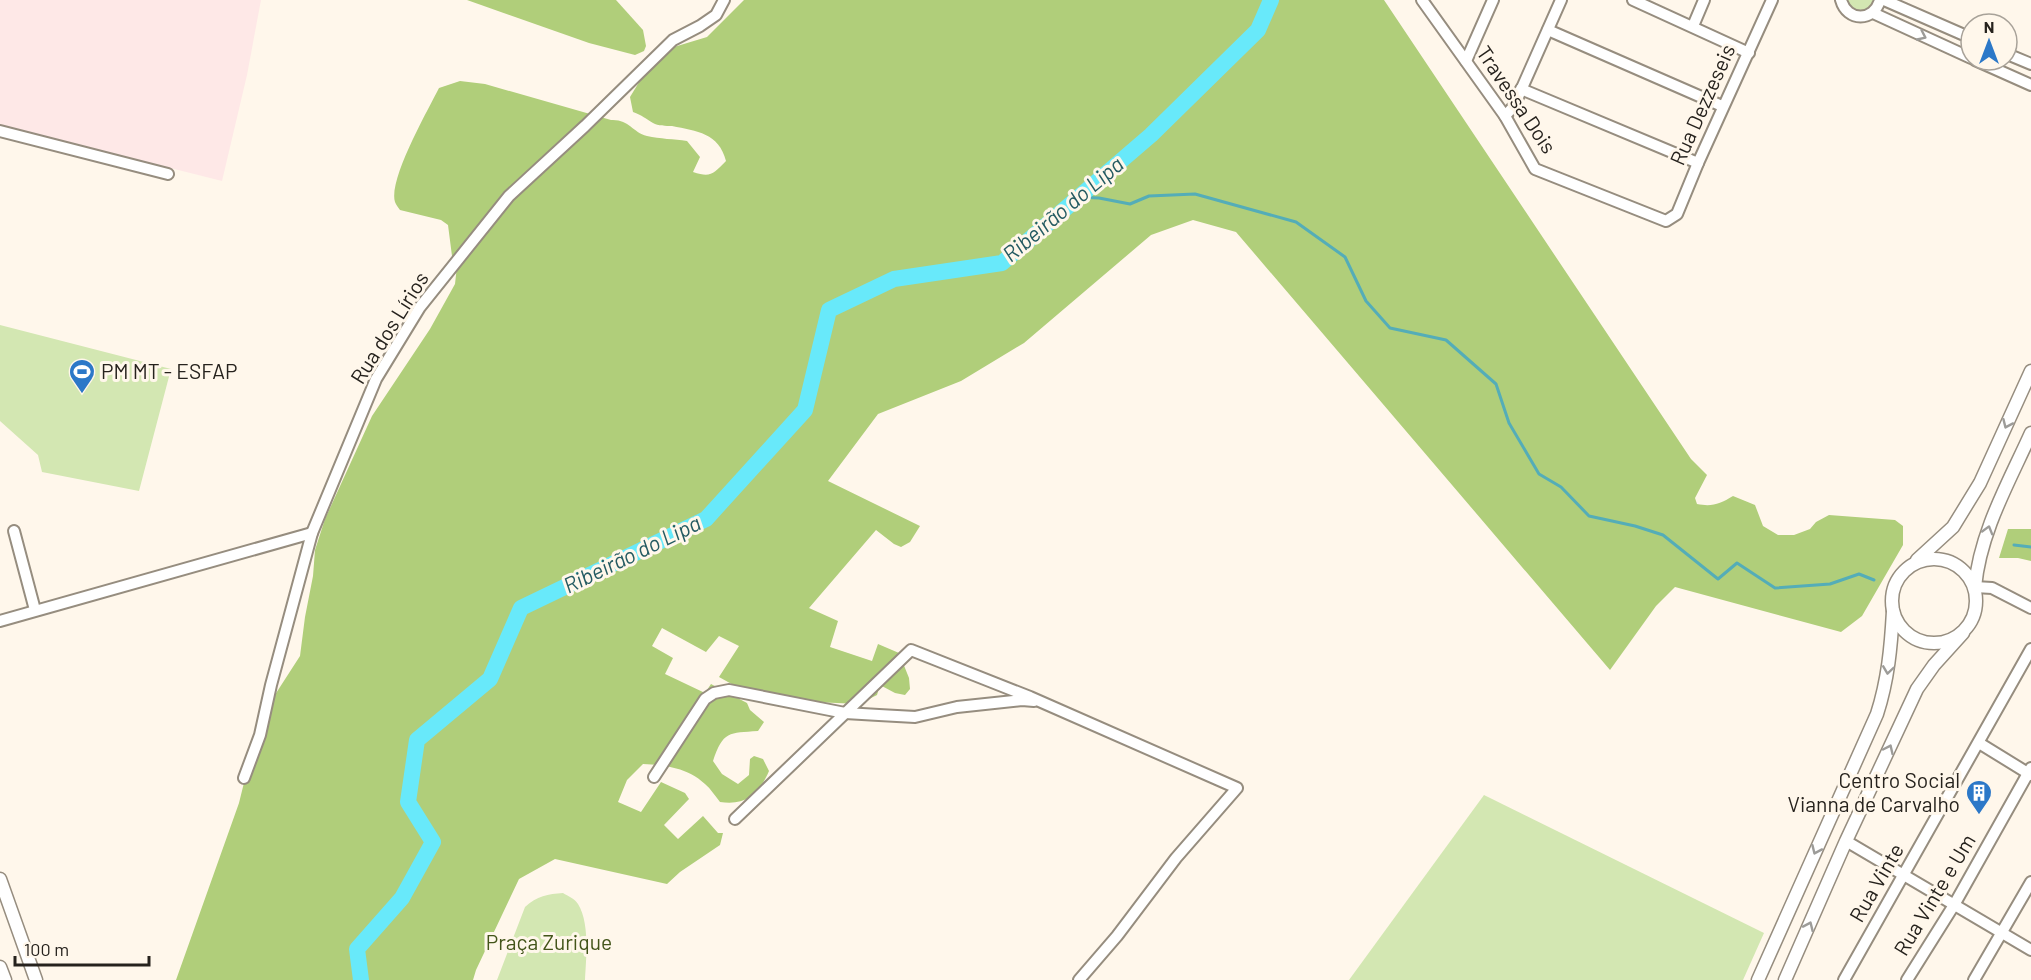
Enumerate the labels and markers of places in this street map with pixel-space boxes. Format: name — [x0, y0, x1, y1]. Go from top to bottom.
sports icon: PM MT - ESFAP — [67, 357, 97, 395]
place label: PM MT - ESFAP — [101, 358, 237, 383]
place label: Centro Social Vianna de Carvalho — [1788, 767, 1960, 816]
building icon: Centro Social Vianna de Carvalho — [1964, 778, 1994, 816]

